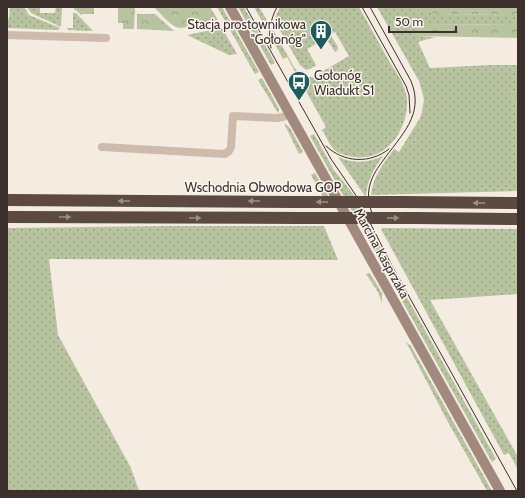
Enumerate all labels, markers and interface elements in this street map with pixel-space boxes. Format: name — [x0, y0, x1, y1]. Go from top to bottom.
scale bar — [389, 8, 456, 34]
text: 50 m — [395, 14, 423, 29]
place label: Stacja prostownikowa "Gołonóg" — [187, 16, 307, 47]
building icon: Stacja prostownikowa "Gołonóg" — [308, 18, 334, 51]
place label: Gołonóg Wiadukt S1 — [314, 67, 374, 98]
bus stop icon: Gołonóg Wiadukt S1 — [286, 69, 312, 102]
street label: Wschodnia Obwodowa GOP — [185, 179, 342, 195]
one-way arrow — [118, 197, 130, 204]
one-way arrow — [247, 198, 260, 204]
one-way arrow — [315, 199, 328, 205]
one-way arrow — [472, 200, 485, 206]
street label: Marcina Kasprzaka — [351, 205, 414, 301]
one-way arrow — [59, 214, 72, 220]
one-way arrow — [189, 215, 202, 221]
one-way arrow — [387, 215, 400, 221]

